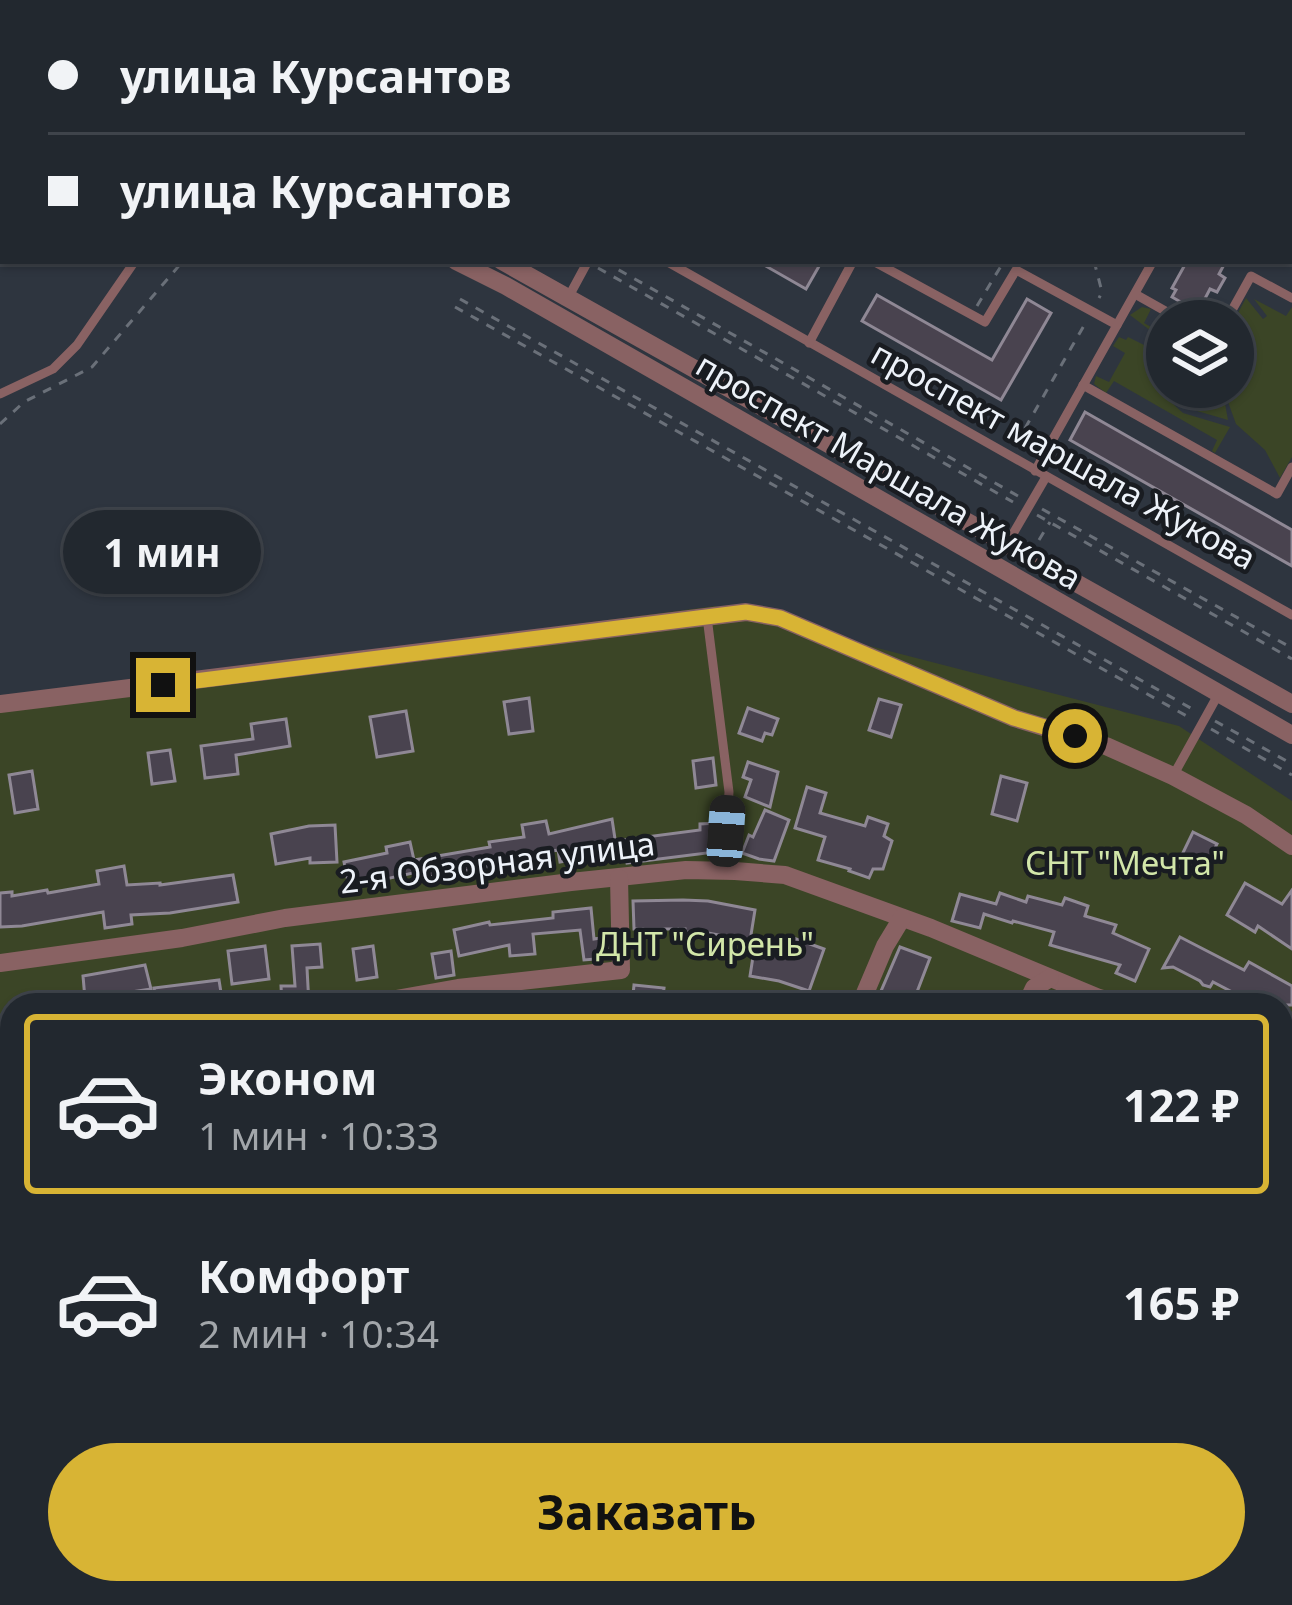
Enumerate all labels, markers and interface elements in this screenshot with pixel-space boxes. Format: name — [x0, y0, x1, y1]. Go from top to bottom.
text: улица Курсантов — [120, 45, 512, 106]
text: улица Курсантов — [120, 160, 512, 221]
map controls — [1146, 300, 1254, 408]
button: layers — [1146, 300, 1254, 408]
street label: проспект маршала Жукова — [864, 330, 1264, 580]
street label: проспект Маршала Жукова — [688, 342, 1090, 600]
callout: 1 мин — [64, 511, 262, 595]
text: 1 мин — [104, 525, 220, 578]
route end — [136, 658, 190, 712]
route start — [1048, 709, 1102, 763]
car — [706, 794, 746, 868]
street label: 2-я Обзорная улица — [337, 820, 657, 904]
park label: СНТ "Мечта" — [1025, 840, 1225, 885]
park label: ДНТ "Сирень" — [596, 921, 814, 966]
text: Эконом — [198, 1047, 377, 1108]
icon: car — [54, 1050, 162, 1158]
text: 122 ₽ — [1123, 1074, 1239, 1135]
text: 1 мин · 10:33 — [198, 1108, 439, 1161]
text: Комфорт — [198, 1245, 409, 1306]
icon: car — [54, 1248, 162, 1356]
text: 165 ₽ — [1123, 1272, 1239, 1333]
text: 2 мин · 10:34 — [198, 1306, 439, 1359]
button: Заказать — [48, 1443, 1245, 1581]

